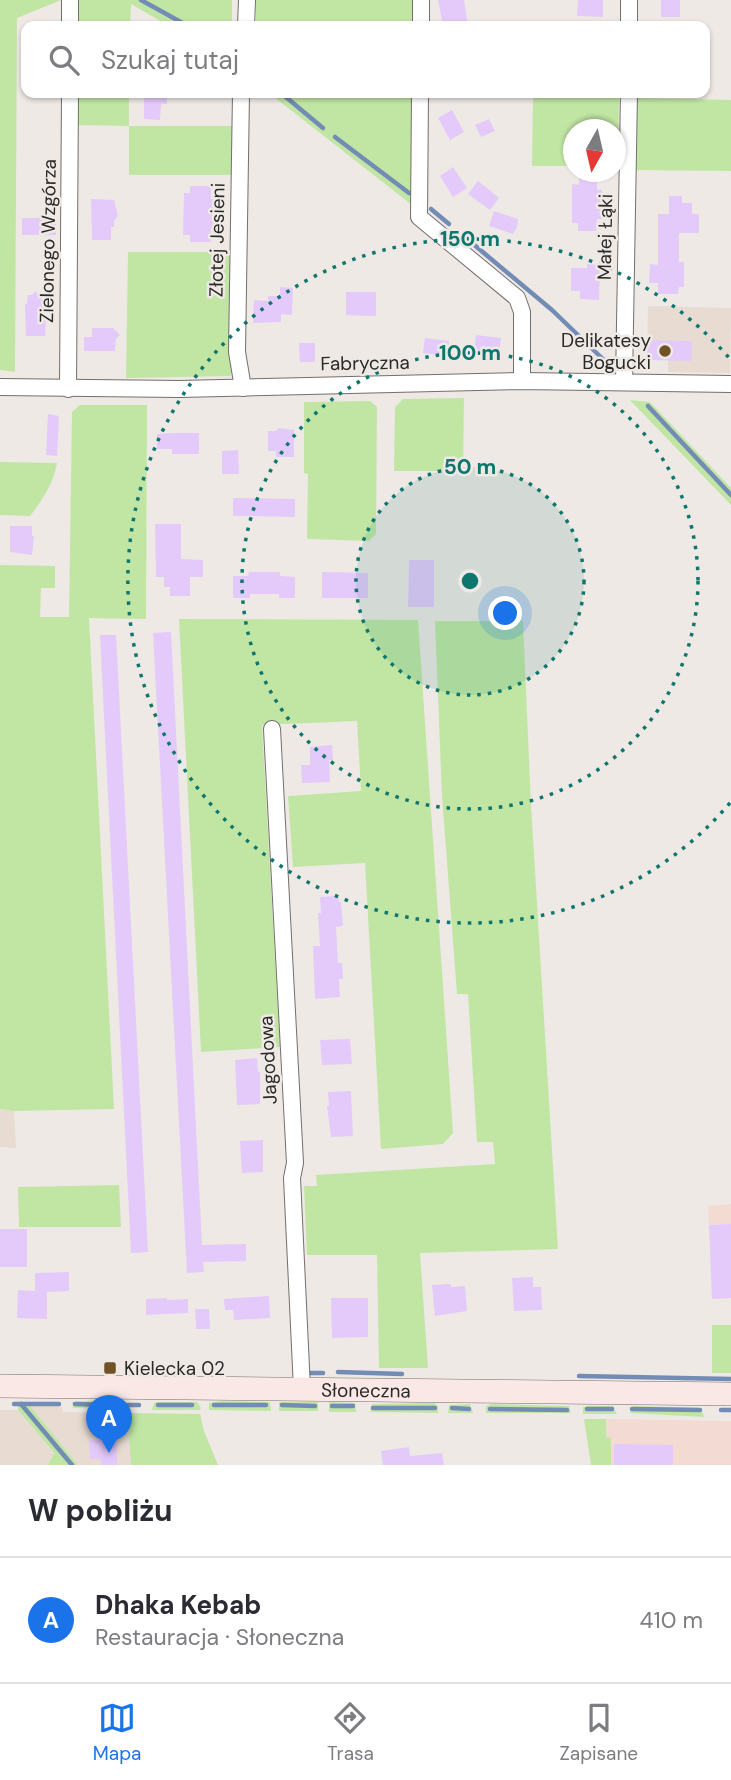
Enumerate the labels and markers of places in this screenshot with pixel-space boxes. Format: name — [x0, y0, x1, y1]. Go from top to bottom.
place label: Delikatesy Bogucki — [561, 328, 651, 375]
marker: Delikatesy Bogucki — [657, 343, 673, 359]
centre of rings — [458, 569, 482, 593]
place label: Kielecka 02 — [124, 1356, 225, 1381]
marker: Kielecka 02 — [102, 1360, 118, 1376]
pin: A — [86, 1395, 132, 1453]

